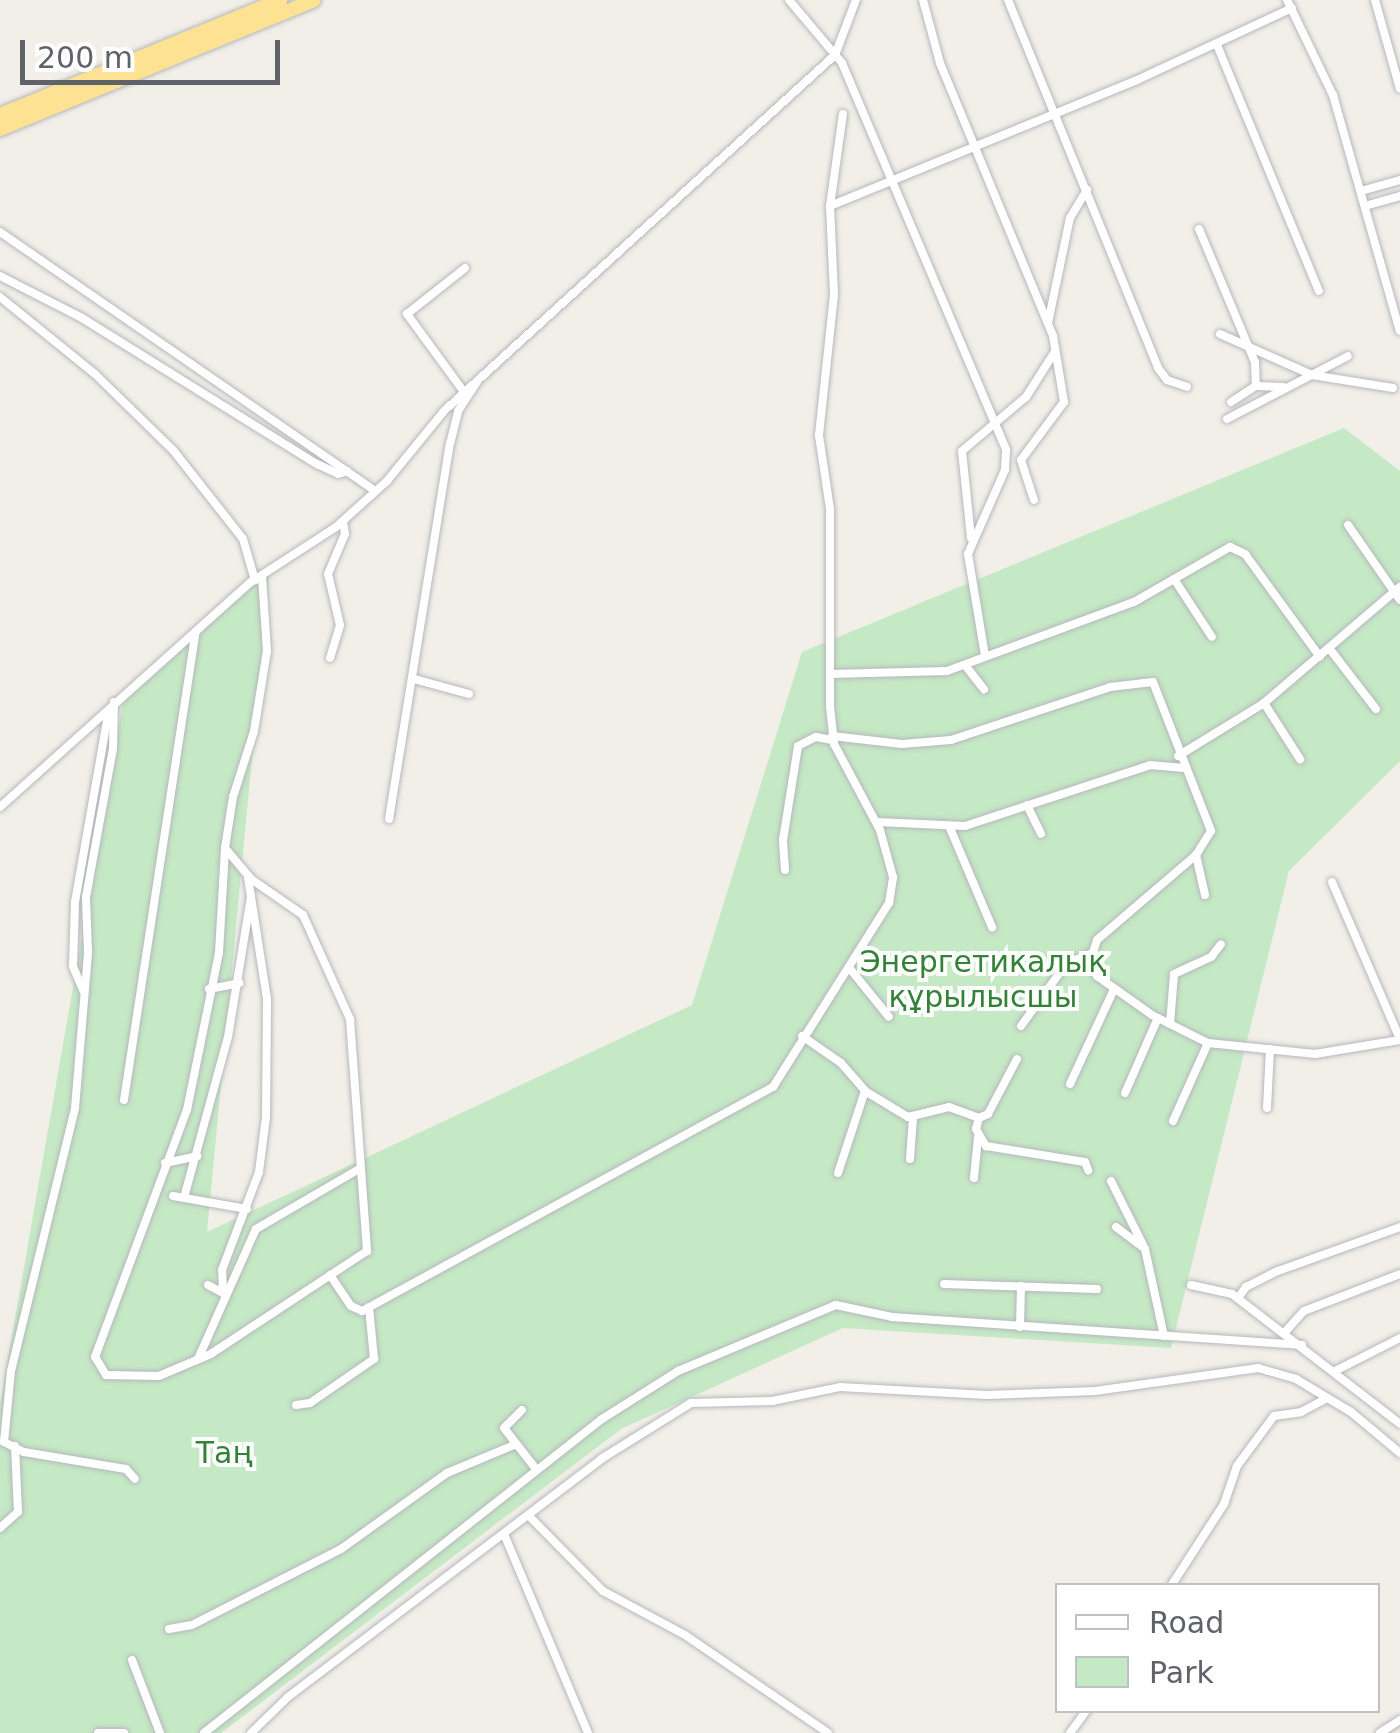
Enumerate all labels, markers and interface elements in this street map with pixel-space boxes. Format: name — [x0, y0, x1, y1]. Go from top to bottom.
scale bar — [25, 20, 285, 82]
text: 200 m — [37, 40, 133, 75]
park label: Энергетикалық құрылысшы — [860, 944, 1106, 1014]
park label: Таң — [196, 1435, 252, 1471]
legend — [1055, 1583, 1380, 1713]
text: Road — [1149, 1605, 1224, 1640]
text: Park — [1149, 1655, 1214, 1690]

